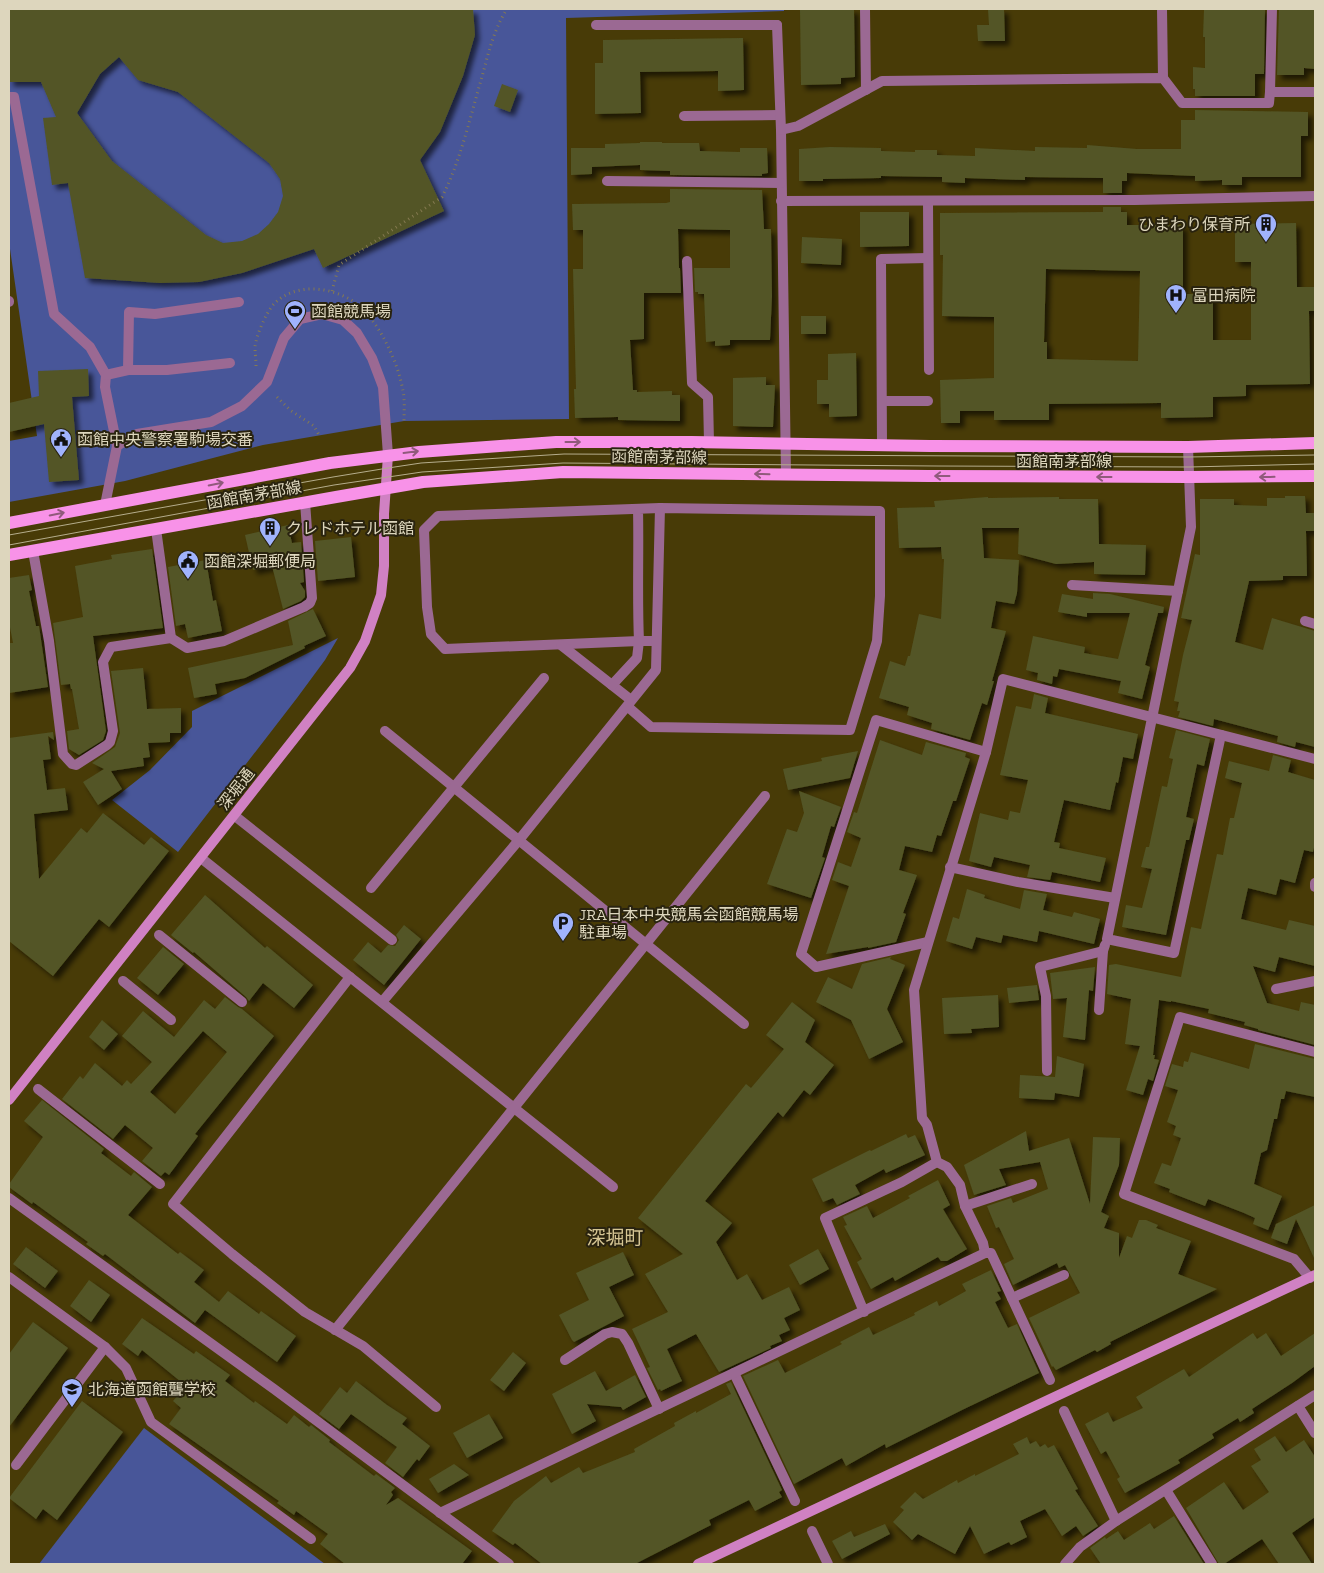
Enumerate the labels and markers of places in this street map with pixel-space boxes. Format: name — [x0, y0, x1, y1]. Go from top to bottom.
building icon: ひまわり保育所 — [1254, 212, 1278, 243]
place label: ひまわり保育所 — [1138, 215, 1250, 234]
hospital icon: 富田病院 — [1164, 283, 1188, 314]
place label: 富田病院 — [1192, 286, 1256, 305]
sports icon: 函館競馬場 — [283, 299, 307, 330]
place label: 函館競馬場 — [311, 302, 391, 321]
public building icon: 函館中央警察署駒場交番 — [49, 427, 73, 458]
place label: 函館中央警察署駒場交番 — [77, 430, 253, 449]
building icon: クレドホテル函館 — [258, 516, 282, 547]
place label: クレドホテル函館 — [286, 519, 414, 538]
public building icon: 函館深堀郵便局 — [176, 549, 200, 580]
place label: 函館深堀郵便局 — [204, 552, 316, 571]
place label: JRA日本中央競馬会函館競馬場 駐車場 — [579, 905, 799, 942]
parking icon: JRA日本中央競馬会函館競馬場 駐車場 — [551, 911, 575, 942]
school or university icon: 北海道函館聾学校 — [60, 1377, 84, 1408]
place label: 北海道函館聾学校 — [88, 1380, 216, 1399]

